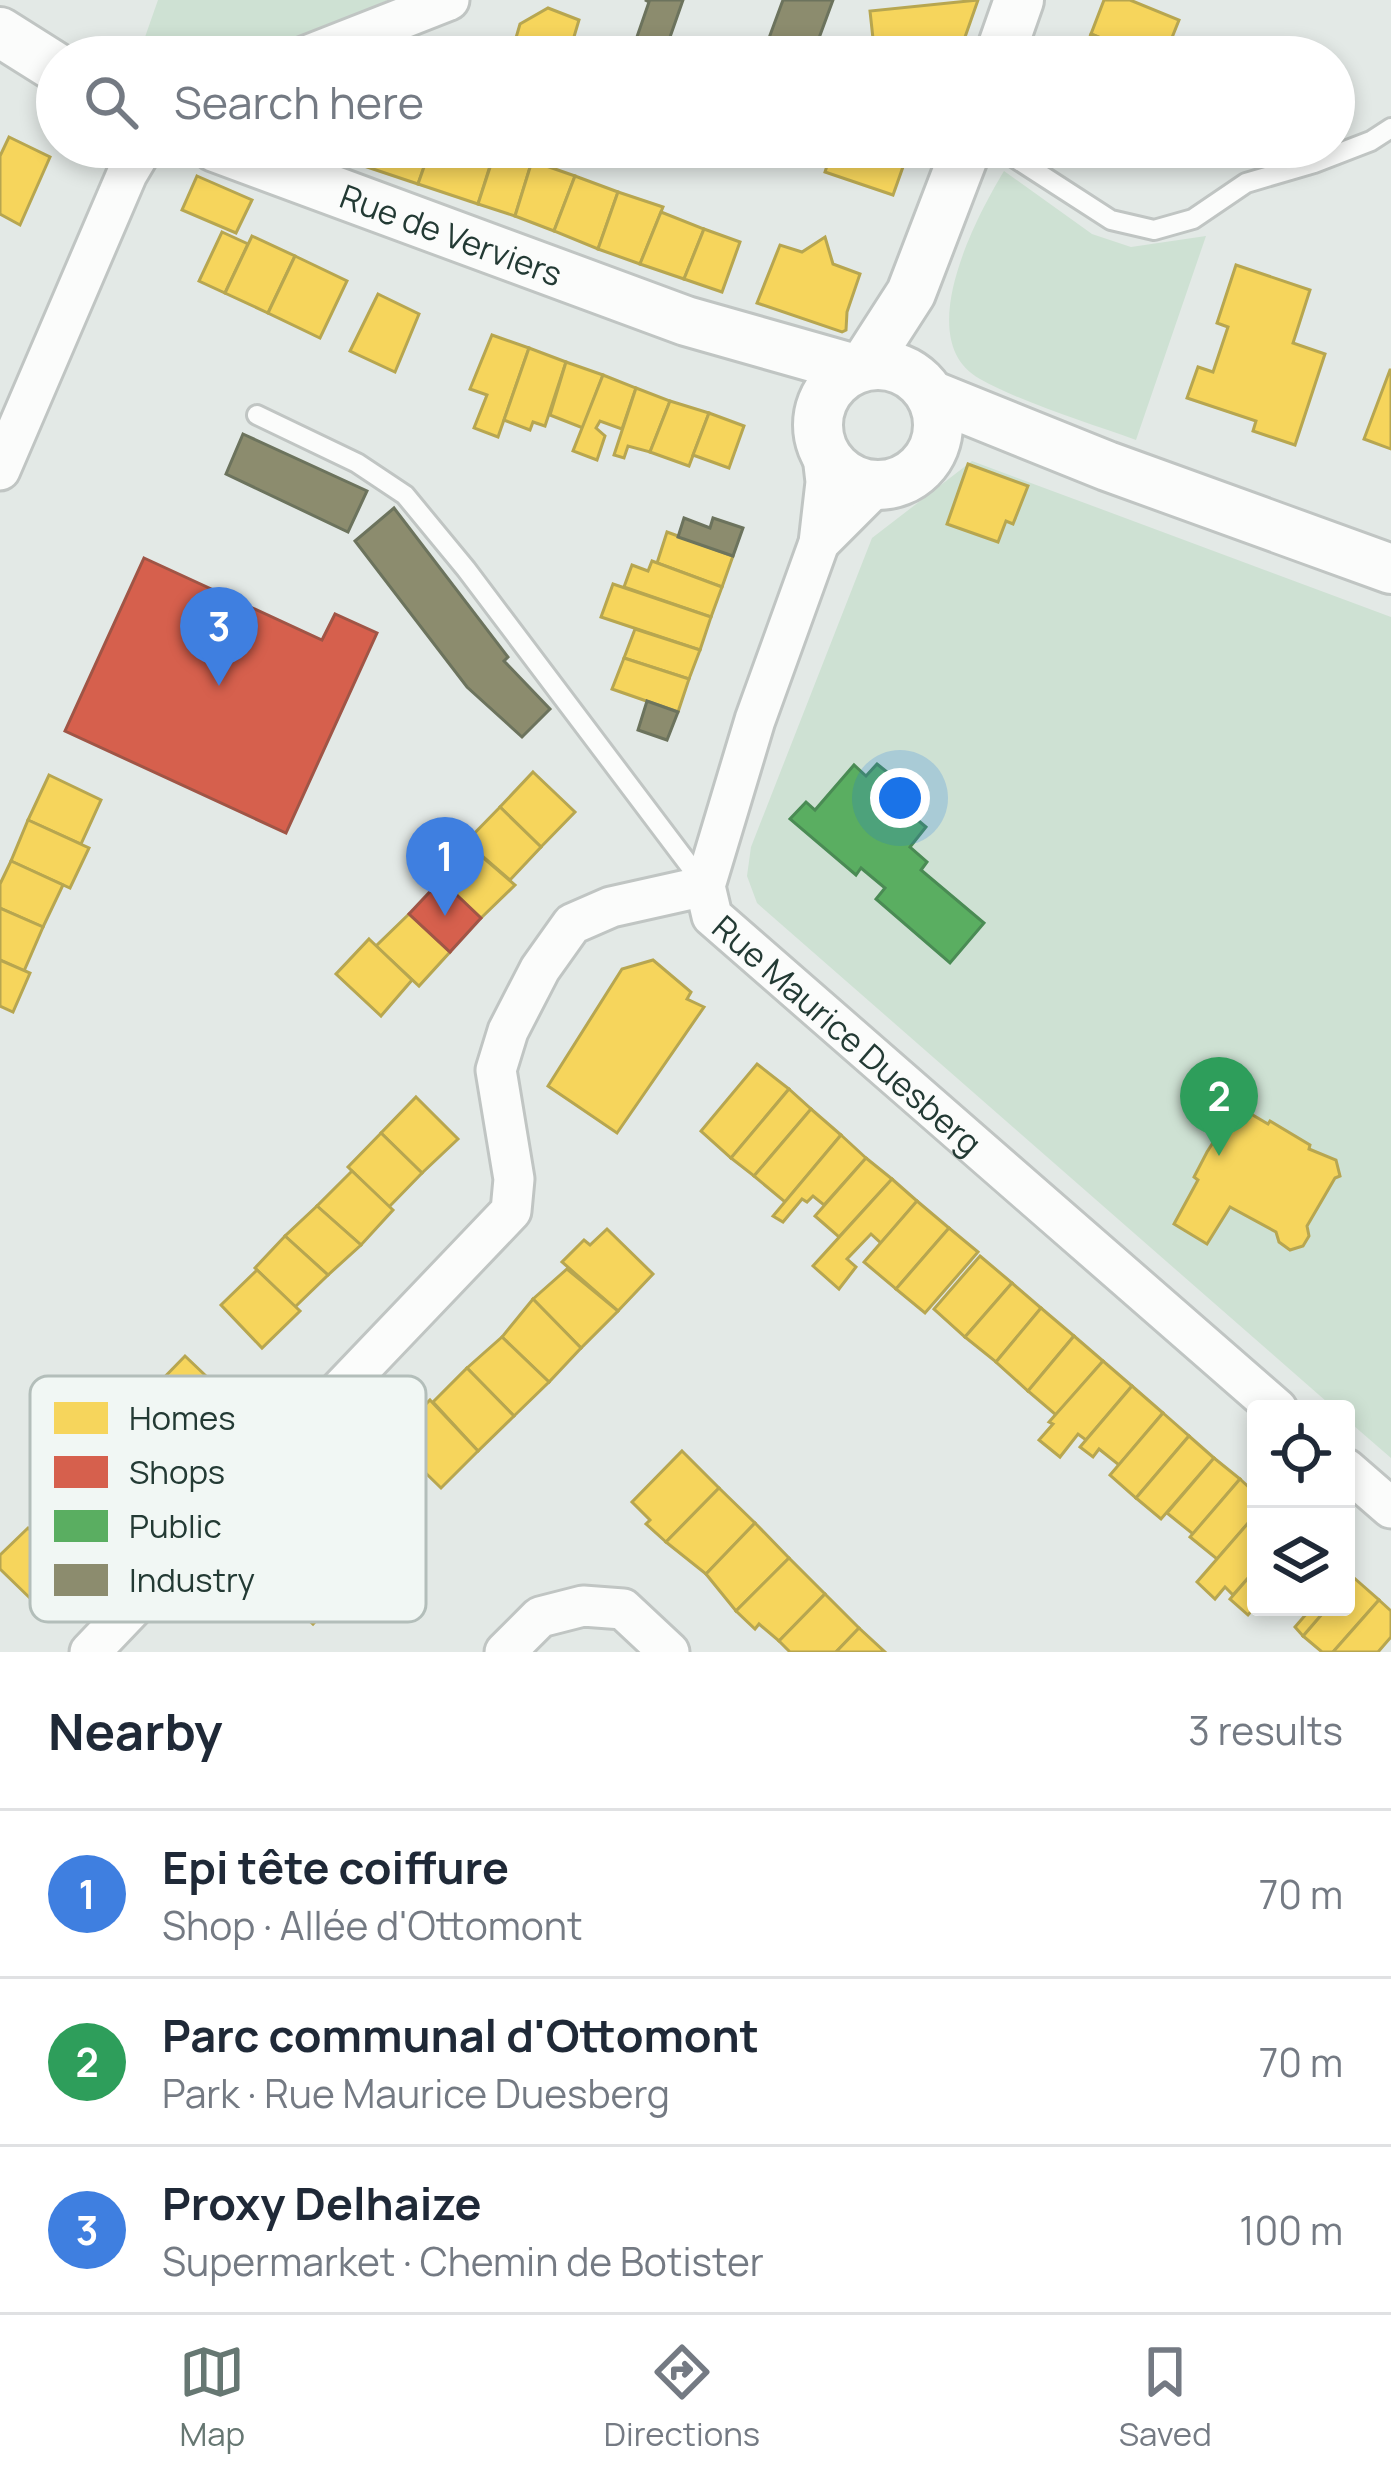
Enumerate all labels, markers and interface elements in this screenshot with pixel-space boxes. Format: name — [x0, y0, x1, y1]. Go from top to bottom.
search box — [36, 36, 1355, 168]
icon: search — [78, 69, 144, 135]
text: Search here — [174, 71, 424, 133]
street label: Rue de Verviers — [334, 173, 569, 296]
pin: 3 — [180, 587, 258, 686]
your location — [870, 768, 930, 828]
pin: 1 — [406, 817, 484, 916]
street label: Rue Maurice Duesberg — [703, 904, 992, 1164]
pin: 2 — [1180, 1057, 1258, 1156]
legend — [30, 1376, 426, 1622]
text: Homes — [129, 1395, 236, 1440]
map controls — [1247, 1400, 1355, 1616]
button: locate — [1247, 1400, 1355, 1508]
text: Shops — [129, 1449, 225, 1494]
text: Public — [129, 1503, 222, 1548]
button: layers — [1247, 1508, 1355, 1616]
text: Industry — [129, 1557, 255, 1602]
text: Nearby — [48, 1696, 223, 1765]
text: 3 results — [1188, 1703, 1343, 1757]
text: Epi tête coiffure — [162, 1836, 509, 1898]
text: 1 — [78, 1867, 96, 1921]
text: 70 m — [1259, 1867, 1343, 1921]
text: Shop · Allée d'Ottomont — [162, 1898, 583, 1952]
text: Parc communal d'Ottomont — [162, 2004, 759, 2066]
text: 2 — [75, 2035, 99, 2089]
text: 70 m — [1259, 2035, 1343, 2089]
text: Park · Rue Maurice Duesberg — [162, 2066, 670, 2120]
text: Proxy Delhaize — [162, 2172, 482, 2234]
text: 3 — [76, 2203, 98, 2257]
text: 100 m — [1239, 2203, 1343, 2257]
text: Supermarket · Chemin de Botister — [162, 2234, 764, 2288]
tab: Map — [179, 2339, 245, 2456]
tab: Directions — [604, 2339, 760, 2456]
tab: Saved — [1119, 2339, 1212, 2456]

